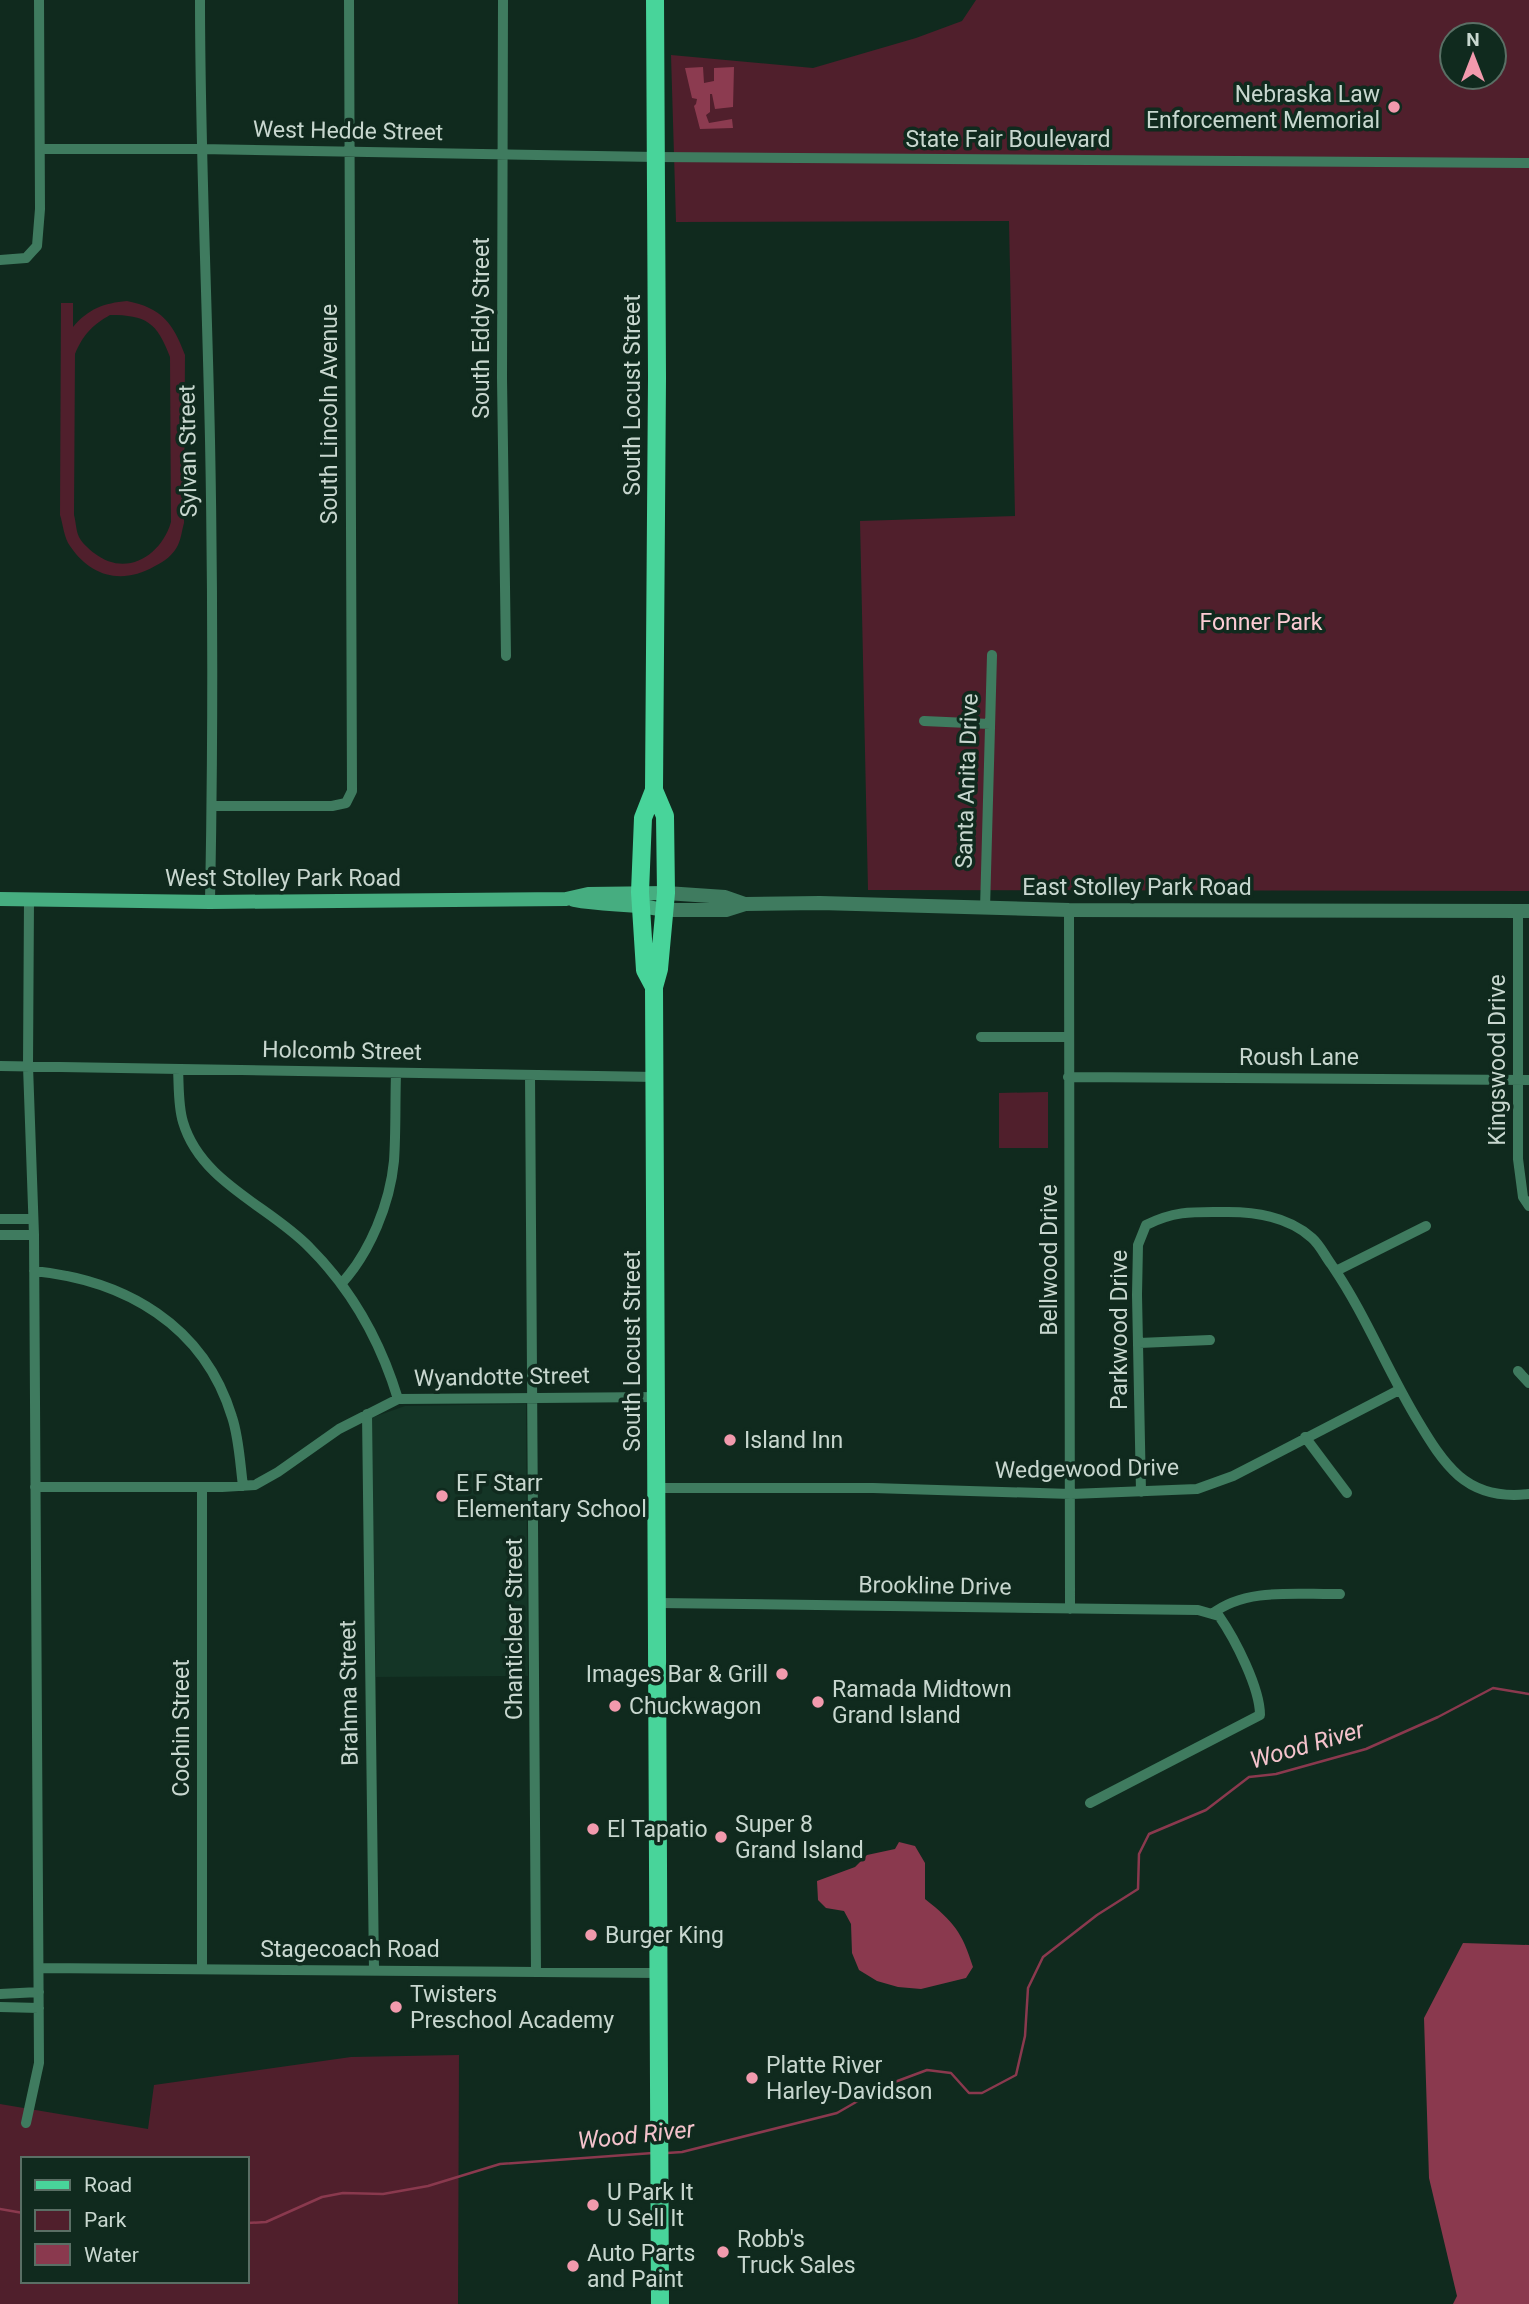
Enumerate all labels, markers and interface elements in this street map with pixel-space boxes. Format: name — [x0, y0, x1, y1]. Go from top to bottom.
north arrow — [1438, 21, 1508, 91]
text: N — [1466, 28, 1480, 51]
place label: Nebraska Law Enforcement Memorial — [1146, 81, 1380, 134]
marker: Nebraska Law Enforcement Memorial — [1386, 99, 1402, 115]
street label: West Hedde Street — [253, 116, 443, 146]
street label: State Fair Boulevard — [906, 126, 1110, 153]
street label: South Eddy Street — [468, 237, 495, 419]
street label: South Locust Street — [619, 294, 646, 496]
street label: South Lincoln Avenue — [316, 304, 343, 524]
street label: Sylvan Street — [173, 384, 203, 518]
park label: Fonner Park — [1199, 609, 1323, 636]
street label: Santa Anita Drive — [950, 693, 984, 869]
street label: West Stolley Park Road — [165, 865, 401, 892]
street label: East Stolley Park Road — [1022, 874, 1252, 901]
street label: Kingswood Drive — [1484, 974, 1511, 1146]
street label: Holcomb Street — [262, 1036, 422, 1066]
street label: Roush Lane — [1239, 1044, 1359, 1071]
street label: Bellwood Drive — [1036, 1184, 1063, 1336]
street label: South Locust Street — [619, 1250, 646, 1452]
street label: Parkwood Drive — [1106, 1250, 1133, 1410]
street label: Wyandotte Street — [414, 1362, 590, 1392]
place label: Island Inn — [744, 1427, 843, 1454]
marker: Island Inn — [722, 1432, 738, 1448]
street label: Wedgewood Drive — [995, 1454, 1179, 1484]
place label: E F Starr Elementary School — [456, 1470, 647, 1523]
marker: E F Starr Elementary School — [434, 1488, 450, 1504]
street label: Chanticleer Street — [501, 1538, 528, 1720]
street label: Brookline Drive — [858, 1571, 1012, 1601]
street label: Brahma Street — [334, 1620, 364, 1766]
street label: Cochin Street — [168, 1659, 195, 1797]
place label: Images Bar & Grill — [586, 1661, 768, 1688]
marker: Images Bar & Grill — [774, 1666, 790, 1682]
place label: Ramada Midtown Grand Island — [832, 1676, 1012, 1729]
place label: Chuckwagon — [629, 1693, 762, 1720]
marker: Ramada Midtown Grand Island — [810, 1694, 826, 1710]
marker: Chuckwagon — [607, 1698, 623, 1714]
water label: Wood River — [1247, 1715, 1368, 1775]
place label: Super 8 Grand Island — [735, 1811, 864, 1864]
place label: El Tapatio — [607, 1816, 708, 1843]
marker: El Tapatio — [585, 1821, 601, 1837]
marker: Super 8 Grand Island — [713, 1829, 729, 1845]
place label: Burger King — [605, 1922, 724, 1949]
marker: Burger King — [583, 1927, 599, 1943]
street label: Stagecoach Road — [260, 1936, 440, 1963]
place label: Twisters Preschool Academy — [410, 1981, 614, 2034]
marker: Twisters Preschool Academy — [388, 1999, 404, 2015]
place label: Platte River Harley-Davidson — [766, 2052, 932, 2105]
marker: Platte River Harley-Davidson — [744, 2070, 760, 2086]
water label: Wood River — [576, 2115, 697, 2155]
legend — [21, 2157, 248, 2283]
text: Road — [84, 2173, 132, 2197]
place label: U Park It U Sell It — [607, 2179, 693, 2232]
marker: U Park It U Sell It — [585, 2197, 601, 2213]
text: Park — [84, 2208, 127, 2232]
place label: Robb's Truck Sales — [737, 2226, 856, 2279]
place label: Auto Parts and Paint — [587, 2240, 695, 2293]
text: Water — [84, 2243, 139, 2267]
marker: Robb's Truck Sales — [715, 2244, 731, 2260]
marker: Auto Parts and Paint — [565, 2258, 581, 2274]

